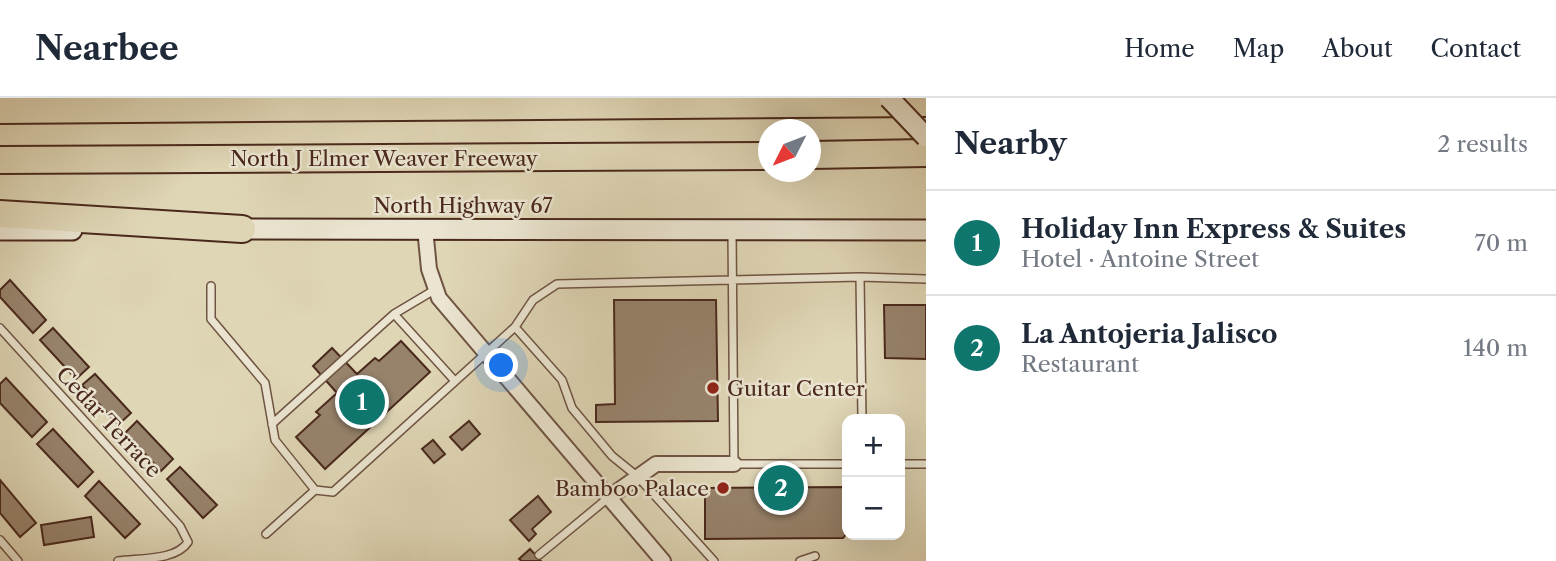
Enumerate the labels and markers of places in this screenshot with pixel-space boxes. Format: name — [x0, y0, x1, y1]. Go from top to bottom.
pin: 1 — [339, 376, 385, 428]
place label: Guitar Center — [727, 376, 865, 401]
marker: Guitar Center — [705, 380, 721, 396]
pin: 2 — [758, 462, 804, 514]
place label: Bamboo Palace — [555, 476, 709, 501]
marker: Bamboo Palace — [715, 480, 731, 496]

